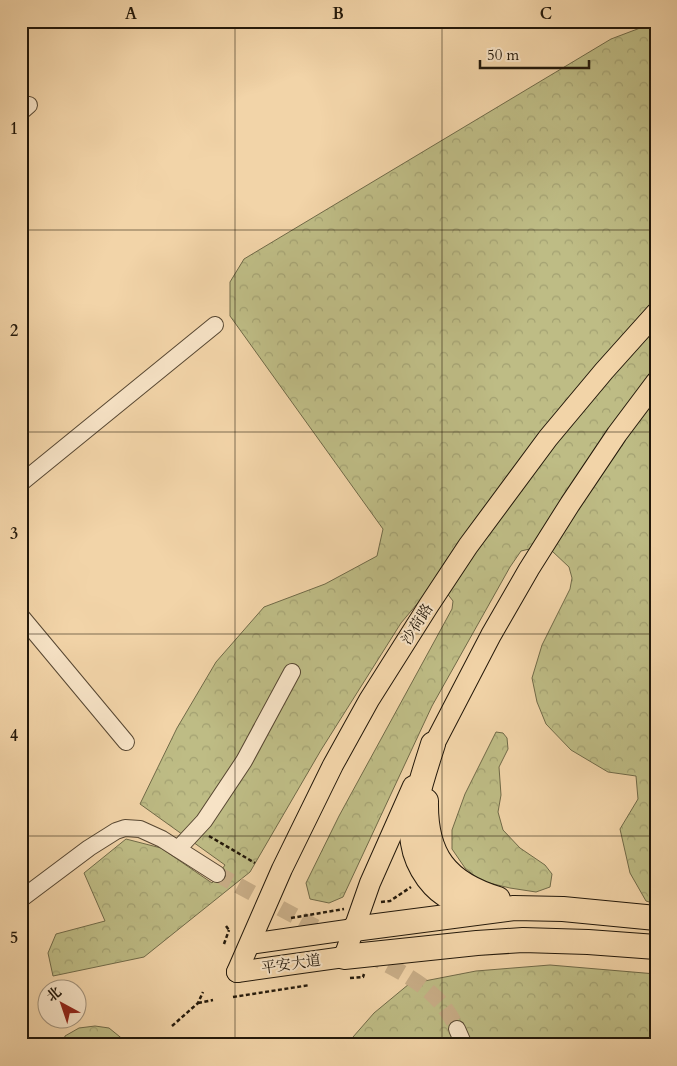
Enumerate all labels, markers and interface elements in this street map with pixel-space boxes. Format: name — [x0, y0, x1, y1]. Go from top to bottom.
text: A — [125, 3, 137, 25]
text: B — [332, 3, 344, 25]
text: C — [540, 3, 552, 25]
scale bar — [480, 38, 588, 70]
text: 50 m — [487, 45, 519, 65]
text: 1 — [10, 118, 18, 140]
text: 2 — [10, 320, 18, 342]
text: 3 — [10, 523, 18, 545]
street label: 沙荷路 — [397, 600, 437, 648]
text: 4 — [10, 725, 18, 747]
text: 5 — [10, 927, 18, 949]
street label: 平安大道 — [260, 950, 322, 978]
north arrow — [38, 978, 88, 1028]
text: 北 — [42, 983, 65, 1006]

